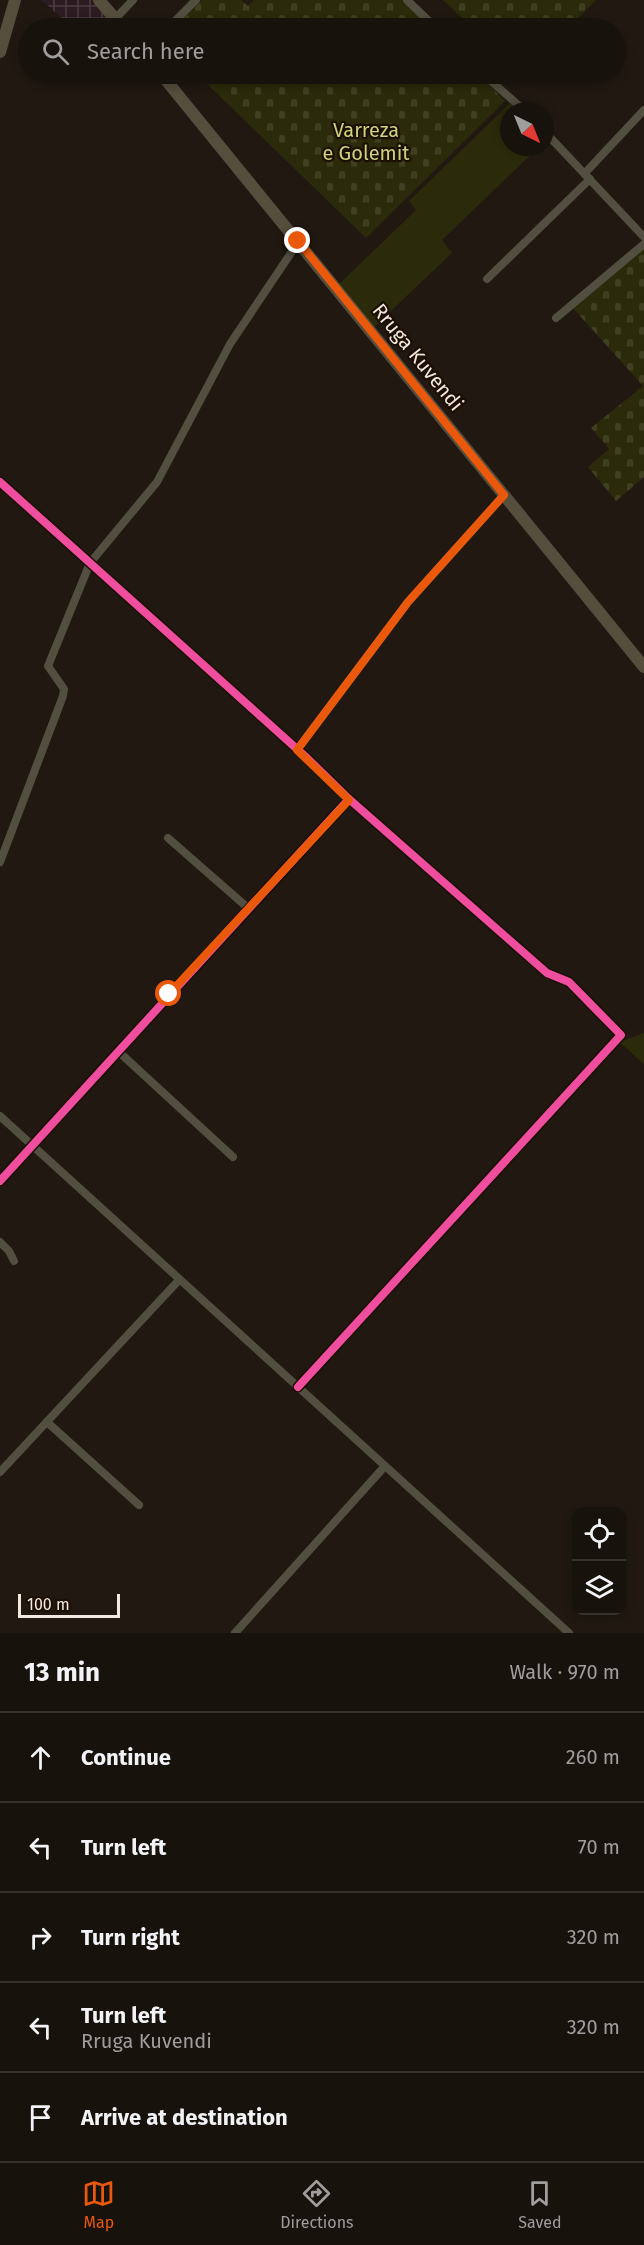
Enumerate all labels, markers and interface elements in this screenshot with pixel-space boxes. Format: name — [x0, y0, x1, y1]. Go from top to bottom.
search box — [18, 18, 626, 84]
icon: search — [39, 35, 72, 68]
text: Search here — [87, 38, 205, 65]
north arrow — [500, 102, 554, 156]
park label: Varreza e Golemit — [322, 118, 410, 165]
route end — [284, 227, 310, 253]
street label: Rruga Kuvendi — [367, 299, 469, 415]
route start — [155, 980, 181, 1006]
map controls — [572, 1507, 626, 1615]
button: locate — [572, 1507, 626, 1561]
button: layers — [572, 1561, 626, 1615]
scale bar — [18, 1591, 120, 1618]
text: 100 m — [27, 1595, 70, 1614]
text: 13 min — [24, 1657, 100, 1688]
text: Walk · 970 m — [509, 1660, 620, 1684]
icon: ahead — [24, 1741, 57, 1774]
text: Continue — [81, 1744, 171, 1771]
text: 260 m — [566, 1745, 620, 1769]
icon: left — [24, 1831, 57, 1864]
text: Turn left — [81, 1834, 166, 1861]
text: 70 m — [578, 1835, 620, 1859]
icon: right — [24, 1921, 57, 1954]
text: Turn right — [81, 1924, 180, 1951]
text: 320 m — [567, 1925, 620, 1949]
text: Turn left — [81, 2002, 166, 2029]
icon: left — [24, 2011, 57, 2044]
text: 320 m — [567, 2015, 620, 2039]
text: Rruga Kuvendi — [81, 2029, 212, 2053]
icon: arrive — [24, 2101, 57, 2134]
text: Arrive at destination — [81, 2104, 288, 2131]
tab: Map — [82, 2177, 115, 2232]
tab: Directions — [280, 2177, 354, 2232]
tab: Saved — [518, 2177, 562, 2232]

